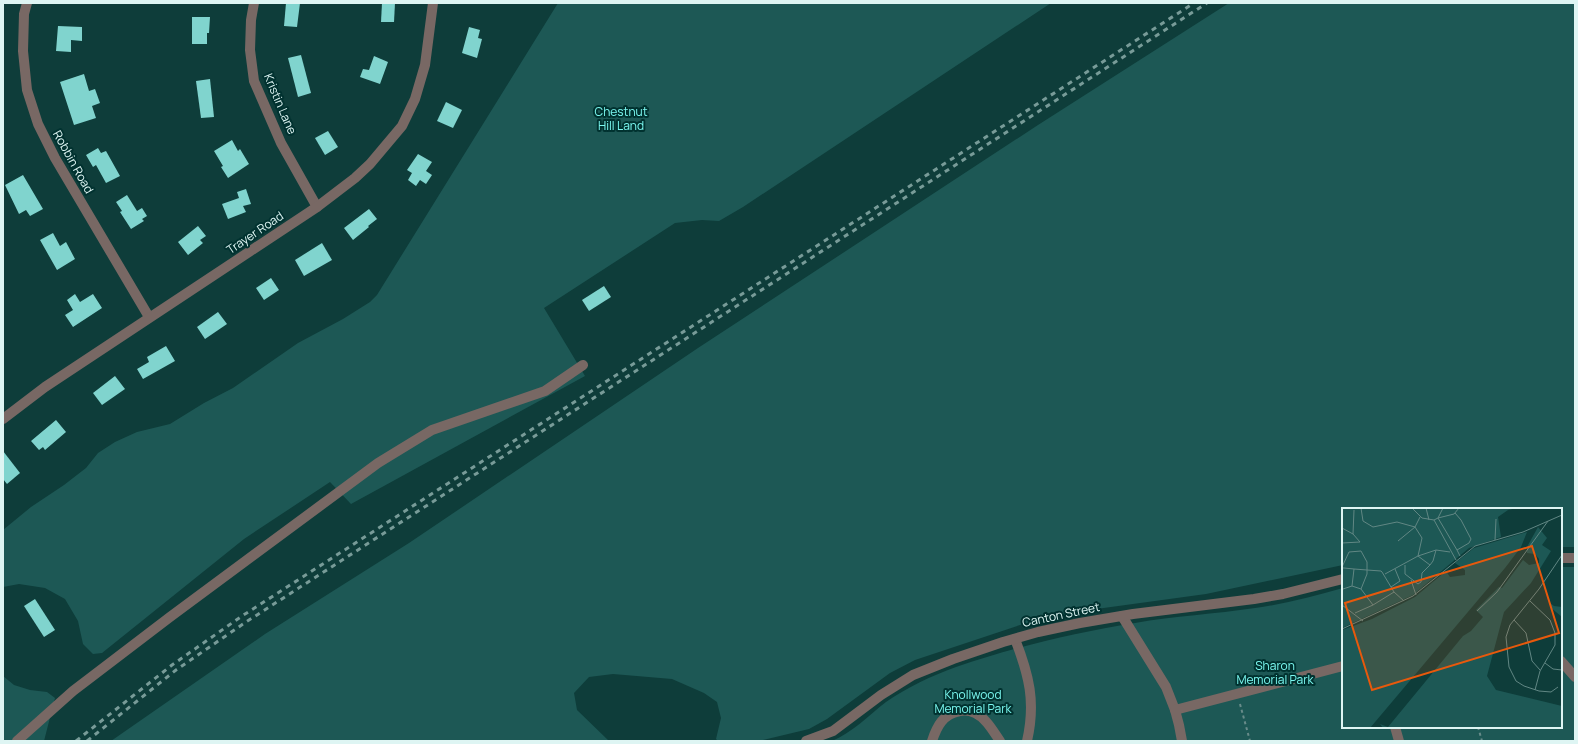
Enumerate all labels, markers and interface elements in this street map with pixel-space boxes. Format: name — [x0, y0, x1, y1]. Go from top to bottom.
street label: Kristin Lane — [260, 71, 301, 137]
park label: Chestnut Hill Land — [595, 103, 648, 134]
street label: Robbin Road — [49, 127, 98, 196]
street label: Trayer Road — [223, 207, 287, 258]
inset map — [1342, 508, 1562, 728]
street label: Canton Street — [1021, 598, 1101, 631]
park label: Sharon Memorial Park — [1236, 657, 1315, 688]
park label: Knollwood Memorial Park — [934, 686, 1013, 717]

